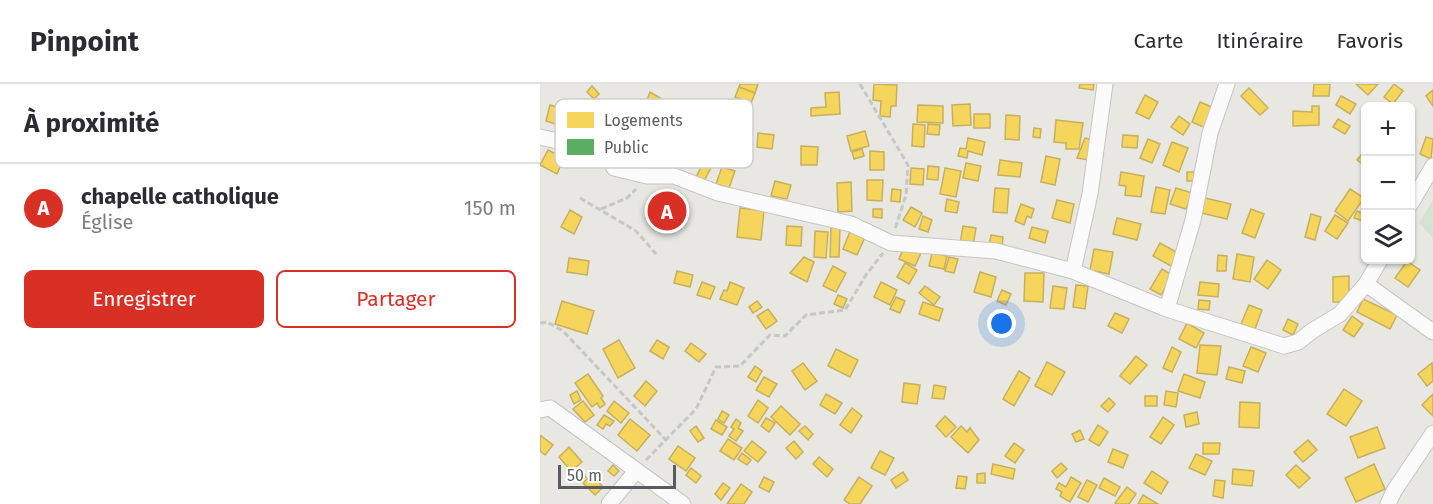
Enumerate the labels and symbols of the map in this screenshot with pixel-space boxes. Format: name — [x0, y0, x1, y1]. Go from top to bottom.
legend — [555, 99, 753, 168]
text: Logements — [604, 111, 683, 130]
text: Public — [604, 138, 649, 157]
pin: A — [648, 188, 686, 234]
your location — [987, 309, 1016, 338]
scale bar — [558, 462, 676, 490]

